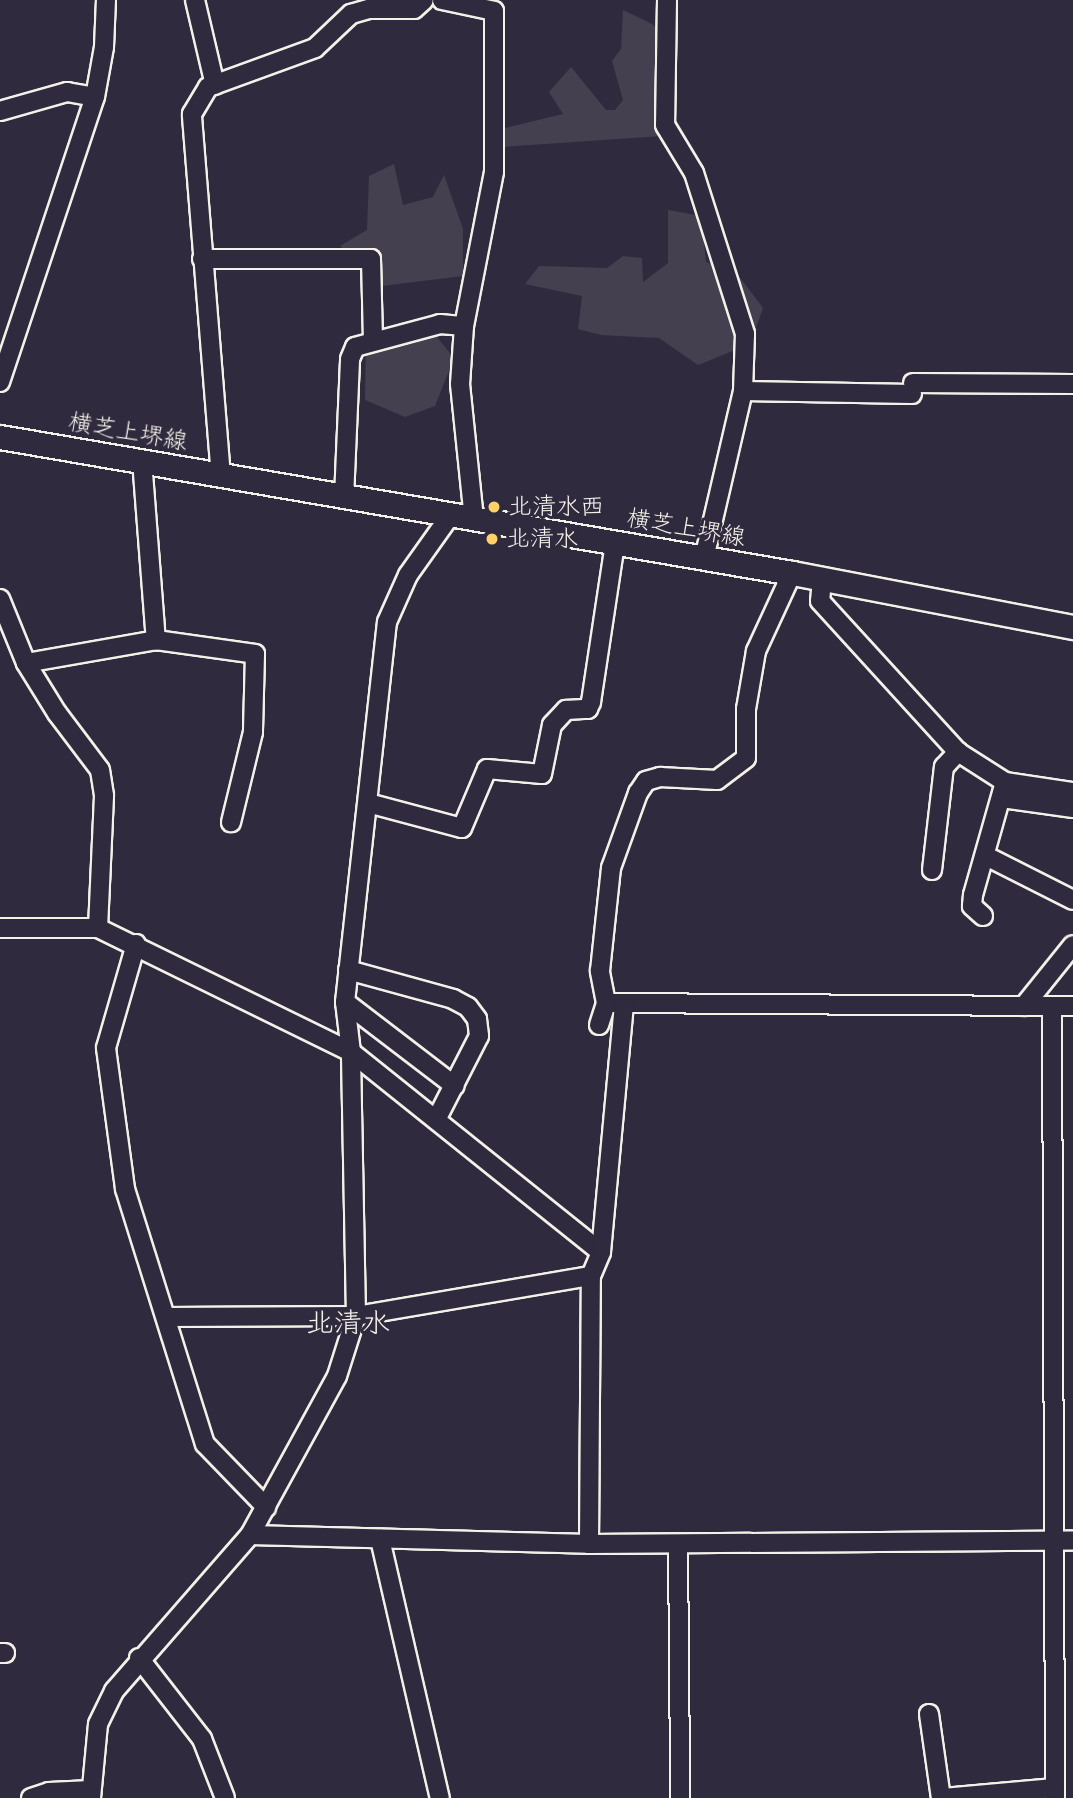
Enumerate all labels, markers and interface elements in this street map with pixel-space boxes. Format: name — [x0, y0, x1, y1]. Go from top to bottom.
street label: 横芝上堺線 — [66, 407, 190, 457]
place label: 北清水西 — [508, 493, 604, 521]
marker: 北清水西 — [486, 499, 502, 515]
street label: 横芝上堺線 — [624, 503, 748, 553]
place label: 北清水 — [506, 525, 578, 553]
marker: 北清水 — [484, 531, 500, 547]
district label: 北清水 — [306, 1307, 390, 1341]

